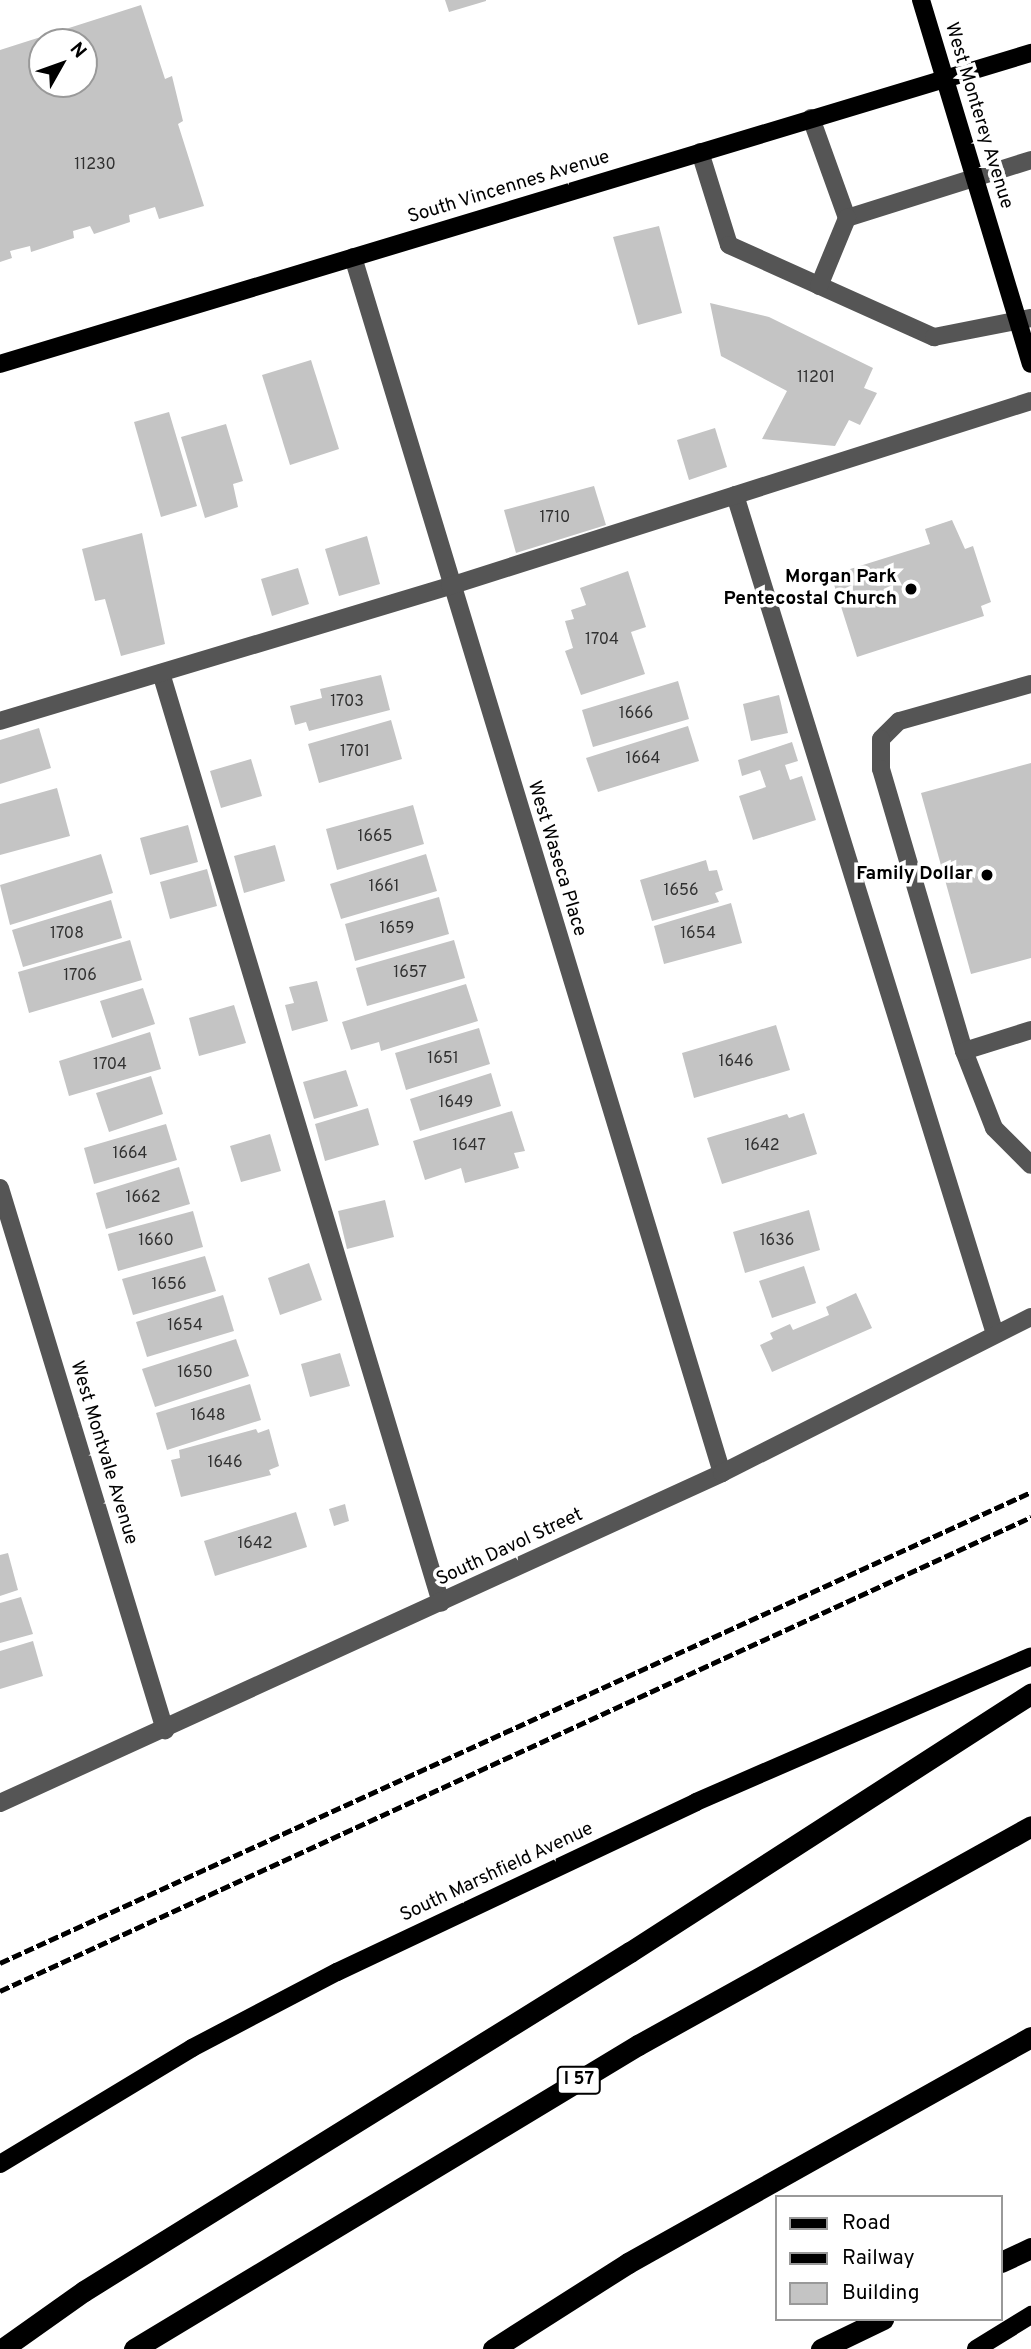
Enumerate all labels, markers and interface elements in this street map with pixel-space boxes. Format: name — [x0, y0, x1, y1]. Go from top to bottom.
street label: West Monterey Avenue — [939, 20, 1017, 212]
north arrow — [28, 28, 98, 98]
text: N — [64, 38, 91, 64]
street label: South Vincennes Avenue — [405, 146, 613, 230]
house number: 11230 — [74, 155, 116, 175]
house number: 11201 — [797, 368, 835, 388]
house number: 1710 — [540, 508, 570, 528]
place label: Morgan Park Pentecostal Church — [723, 567, 897, 611]
marker: Morgan Park Pentecostal Church — [903, 581, 919, 597]
house number: 1704 — [585, 630, 619, 650]
house number: 1703 — [330, 692, 364, 712]
house number: 1666 — [619, 704, 653, 724]
house number: 1701 — [340, 742, 370, 762]
house number: 1664 — [625, 749, 661, 769]
street label: West Waseca Place — [521, 778, 591, 940]
house number: 1665 — [357, 827, 393, 847]
place label: Family Dollar — [856, 864, 973, 886]
marker: Family Dollar — [979, 867, 995, 883]
house number: 1661 — [368, 877, 400, 897]
house number: 1656 — [663, 881, 699, 901]
house number: 1659 — [380, 919, 414, 939]
house number: 1708 — [50, 924, 84, 944]
house number: 1654 — [680, 924, 716, 944]
house number: 1657 — [393, 963, 427, 983]
house number: 1706 — [63, 966, 97, 986]
house number: 1651 — [427, 1049, 459, 1069]
house number: 1646 — [718, 1052, 754, 1072]
house number: 1704 — [93, 1055, 127, 1075]
house number: 1649 — [439, 1093, 473, 1113]
house number: 1647 — [452, 1136, 486, 1156]
house number: 1642 — [744, 1136, 780, 1156]
house number: 1664 — [112, 1144, 148, 1164]
house number: 1662 — [126, 1188, 160, 1208]
house number: 1660 — [138, 1231, 174, 1251]
house number: 1636 — [760, 1231, 794, 1251]
house number: 1656 — [151, 1275, 187, 1295]
house number: 1654 — [167, 1316, 203, 1336]
street label: West Montvale Avenue — [64, 1358, 142, 1548]
house number: 1650 — [177, 1363, 213, 1383]
house number: 1648 — [190, 1406, 226, 1426]
house number: 1646 — [207, 1453, 243, 1473]
street label: South Davol Street — [433, 1504, 587, 1592]
house number: 1642 — [237, 1534, 273, 1554]
street label: South Marshfield Avenue — [397, 1818, 597, 1928]
road number: I 57 — [556, 2066, 602, 2094]
legend — [776, 2195, 1003, 2321]
text: Road — [842, 2210, 891, 2237]
text: Railway — [842, 2245, 915, 2272]
text: Building — [842, 2280, 920, 2307]

